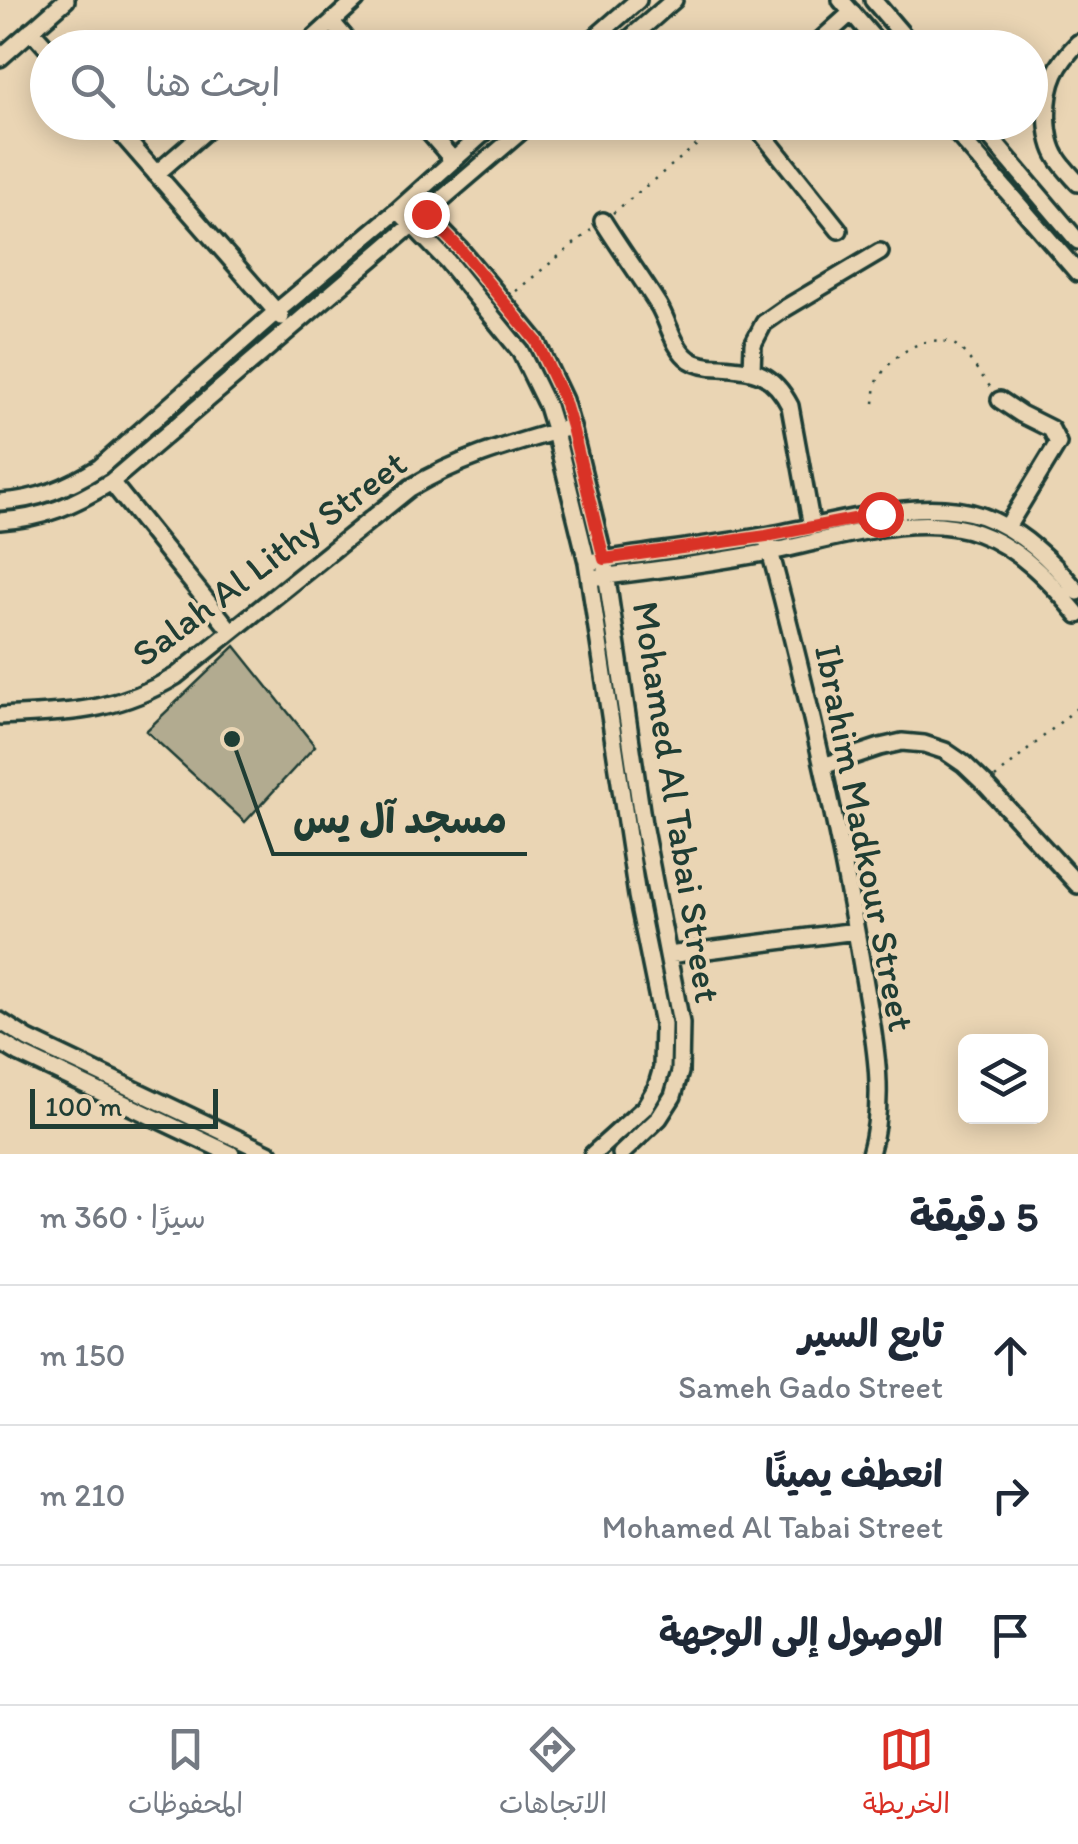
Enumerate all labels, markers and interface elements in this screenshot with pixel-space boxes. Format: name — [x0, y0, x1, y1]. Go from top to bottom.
search box — [30, 30, 1048, 140]
icon: search — [65, 58, 120, 113]
text: ابحث هنا — [145, 60, 281, 106]
route end — [404, 192, 450, 238]
street label: Salah Al Lithy Street — [123, 440, 415, 676]
route start — [858, 492, 904, 538]
street label: Mohamed Al Tabai Street — [623, 598, 731, 1006]
street label: Ibrahim Madkour Street — [805, 641, 925, 1035]
callout: مسجد آل يس — [273, 784, 527, 854]
text: مسجد آل يس — [293, 795, 507, 843]
map controls — [958, 1034, 1048, 1124]
button: layers — [958, 1034, 1048, 1124]
scale bar — [30, 1084, 218, 1128]
text: 100 m — [45, 1089, 122, 1123]
text: 5 دقيقة — [910, 1191, 1038, 1242]
text: سيرًا · 360 m — [40, 1198, 206, 1236]
text: تابع السير — [799, 1311, 943, 1357]
icon: ahead — [983, 1328, 1038, 1383]
text: 150 m — [40, 1336, 126, 1374]
text: Sameh Gado Street — [678, 1368, 943, 1406]
text: انعطف يمينًا — [765, 1451, 943, 1497]
icon: right — [983, 1468, 1038, 1523]
text: 210 m — [40, 1476, 126, 1514]
text: Mohamed Al Tabai Street — [602, 1508, 943, 1546]
icon: arrive — [983, 1608, 1038, 1663]
text: الوصول إلى الوجهة — [659, 1610, 943, 1656]
tab: المحفوظات — [128, 1722, 243, 1828]
tab: الاتجاهات — [499, 1722, 607, 1828]
tab: الخريطة — [863, 1722, 950, 1828]

